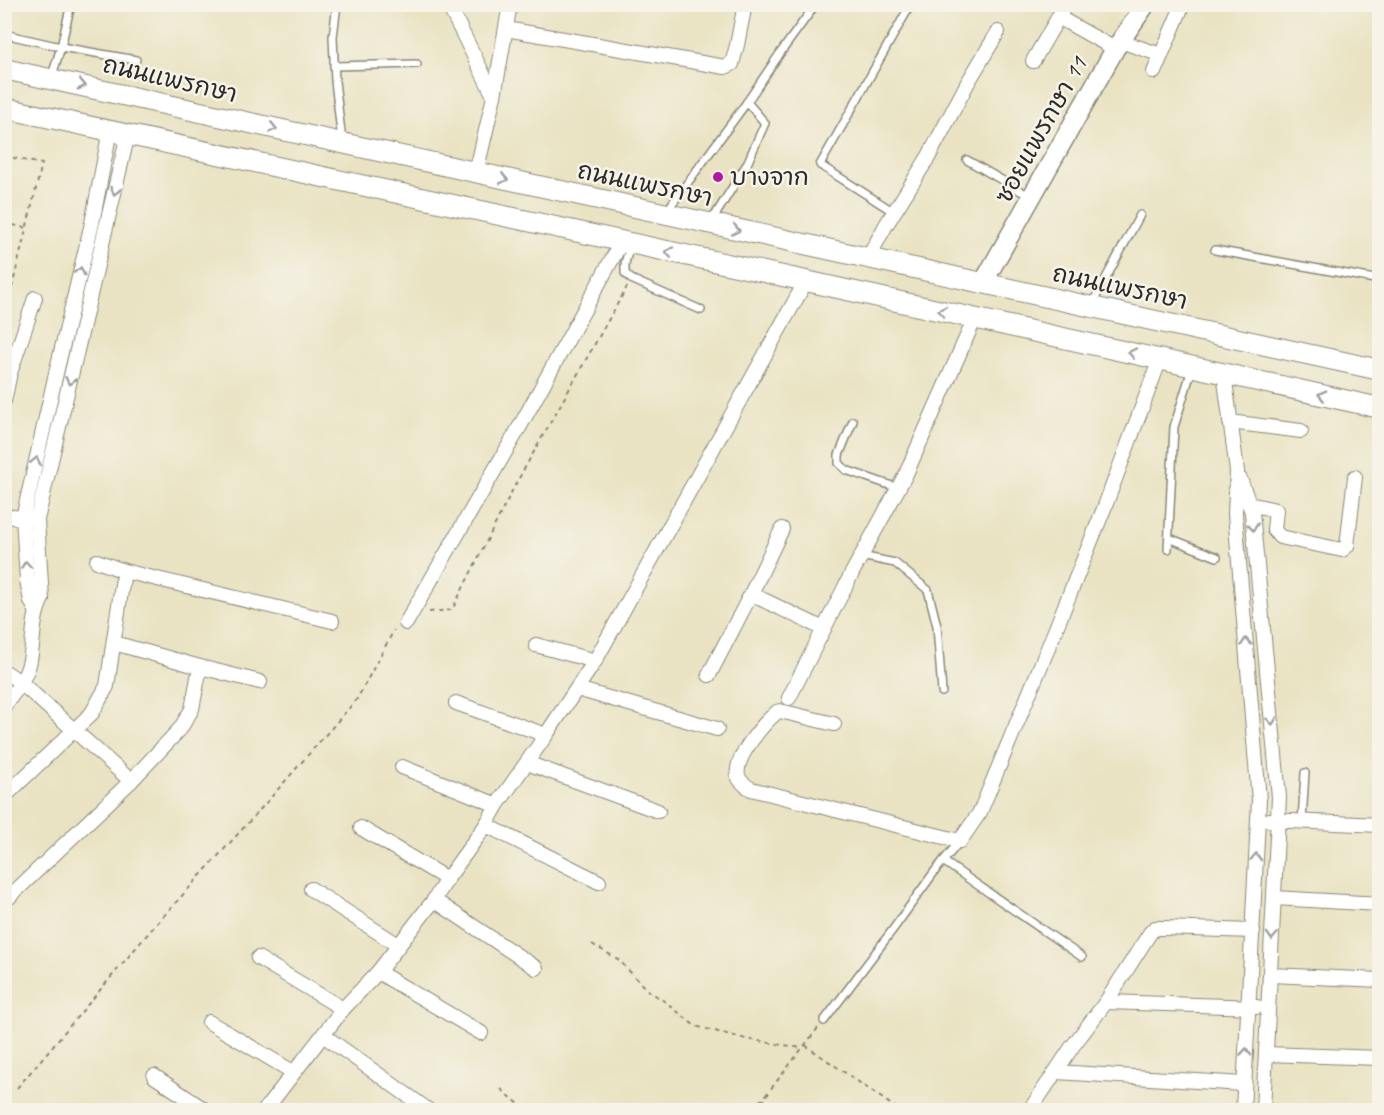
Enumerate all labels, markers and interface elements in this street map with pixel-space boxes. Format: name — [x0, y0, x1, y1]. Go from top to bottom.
street label: ถนนแพรกษา — [100, 49, 240, 109]
street label: ซอยแพรกษา 11 — [988, 50, 1094, 208]
one-way arrow — [77, 78, 87, 91]
one-way arrow — [267, 121, 277, 134]
street label: ถนนแพรกษา — [575, 155, 715, 213]
place label: บางจาก — [730, 162, 809, 192]
marker: บางจาก — [711, 170, 725, 184]
one-way arrow — [499, 171, 509, 184]
one-way arrow — [109, 186, 122, 196]
one-way arrow — [730, 223, 740, 236]
one-way arrow — [664, 246, 674, 259]
street label: ถนนแพรกษา — [1050, 258, 1190, 316]
one-way arrow — [73, 266, 86, 276]
one-way arrow — [937, 305, 947, 318]
one-way arrow — [1127, 347, 1137, 360]
one-way arrow — [65, 376, 78, 386]
one-way arrow — [1318, 390, 1328, 403]
one-way arrow — [29, 456, 42, 466]
one-way arrow — [1246, 522, 1259, 532]
one-way arrow — [20, 560, 33, 569]
one-way arrow — [1240, 638, 1253, 647]
one-way arrow — [1265, 716, 1278, 726]
one-way arrow — [1250, 853, 1263, 862]
one-way arrow — [1266, 932, 1278, 941]
one-way arrow — [1239, 1048, 1252, 1057]

